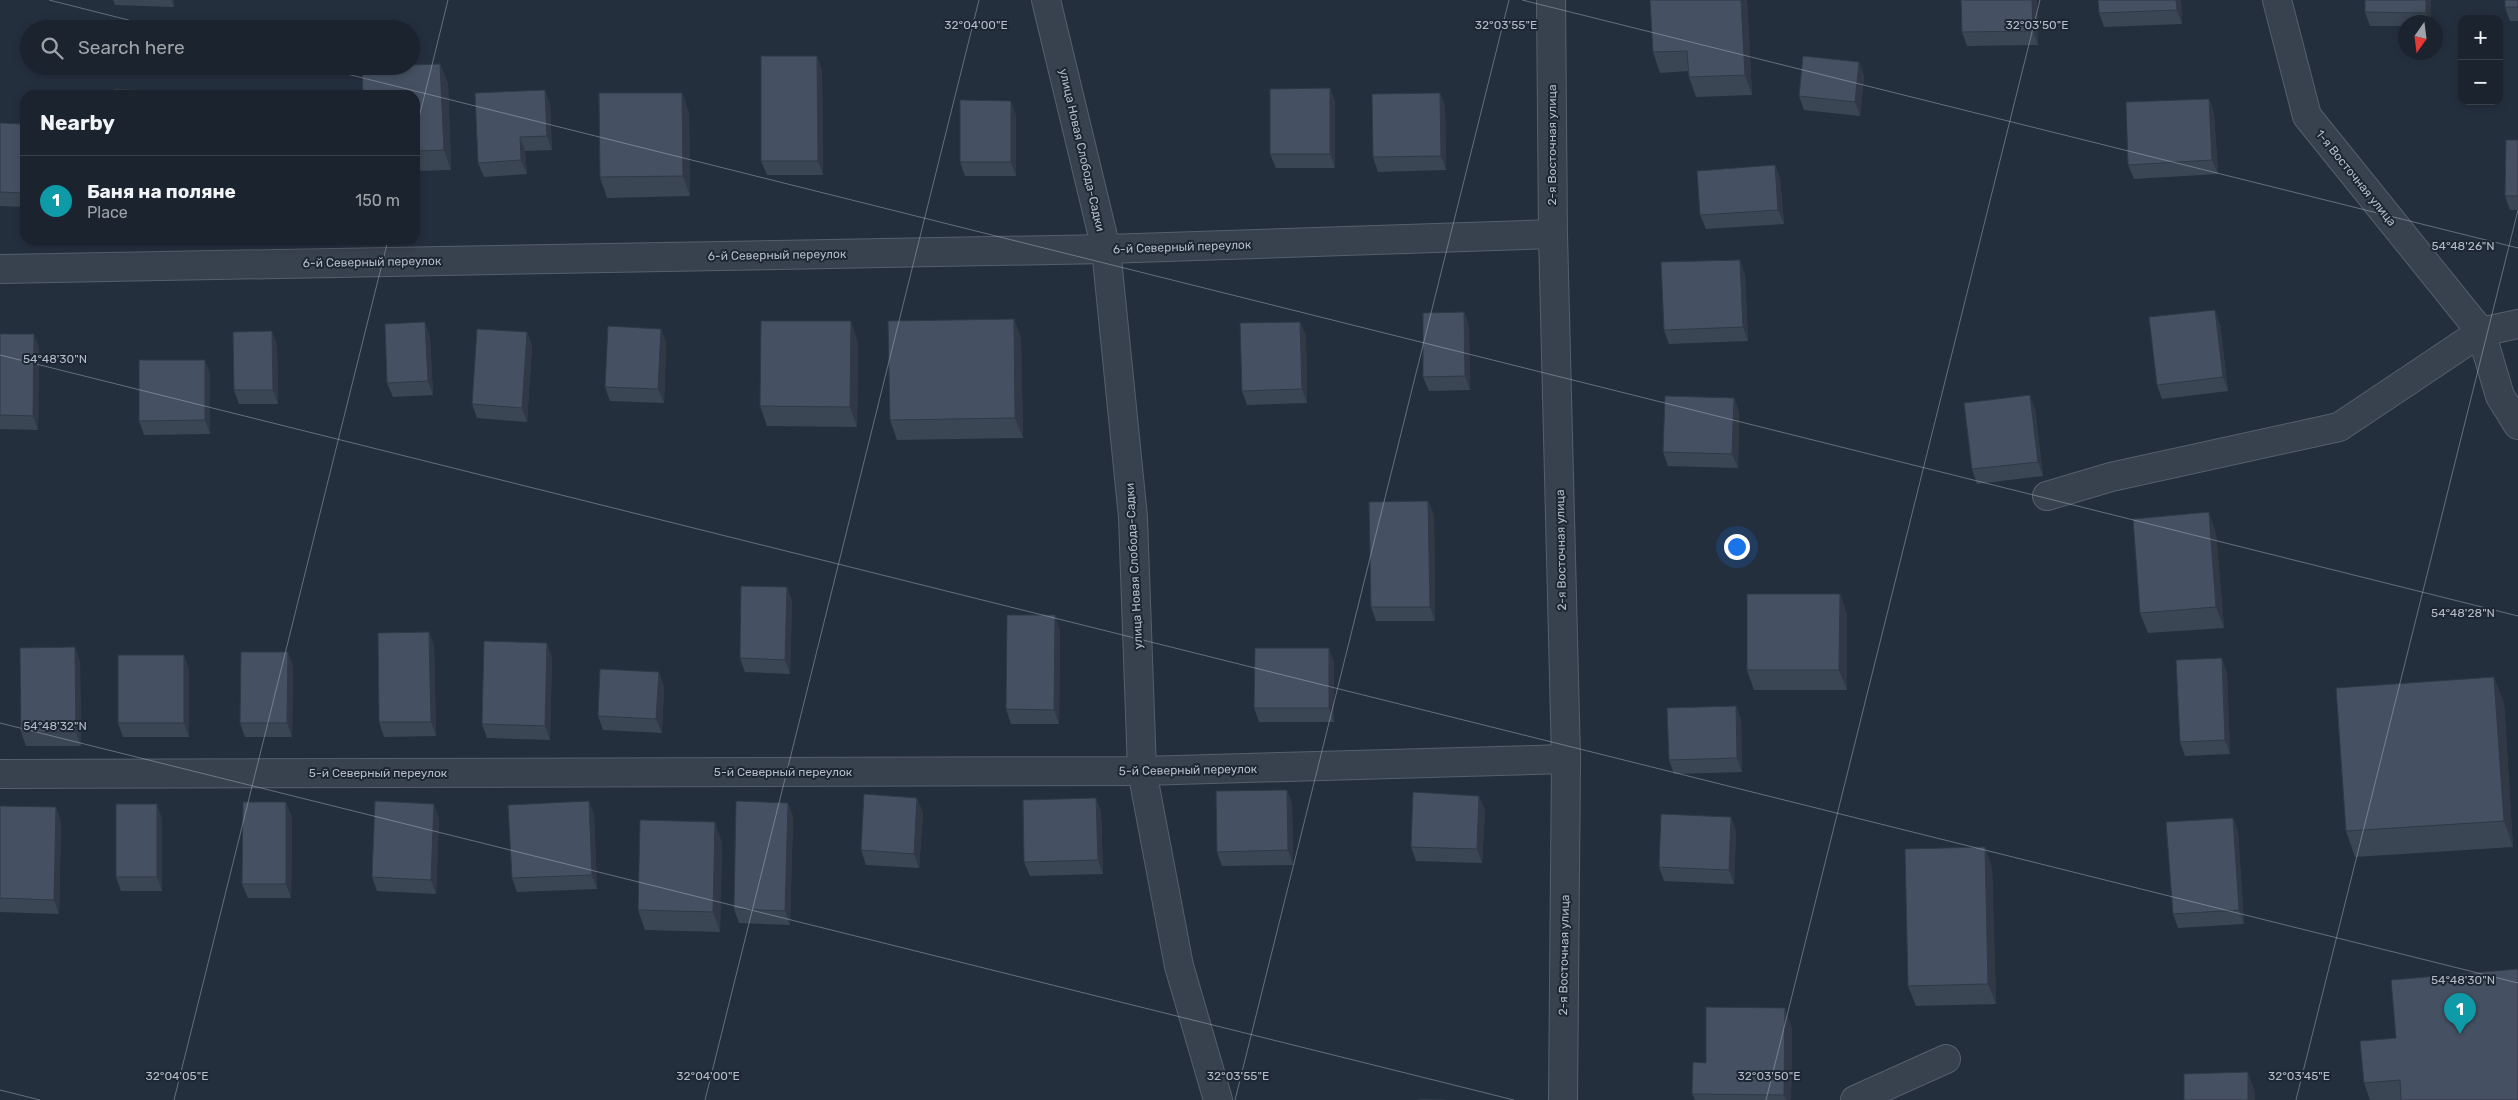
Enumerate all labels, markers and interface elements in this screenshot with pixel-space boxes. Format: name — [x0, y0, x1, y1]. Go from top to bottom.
north arrow — [2398, 15, 2443, 60]
map controls — [2458, 15, 2503, 105]
button: + — [2458, 15, 2503, 60]
text: 32°04'00"E — [944, 18, 1008, 32]
text: 32°03'55"E — [1475, 18, 1537, 32]
text: 32°03'50"E — [2006, 18, 2068, 32]
search box — [20, 20, 420, 75]
icon: search — [38, 34, 66, 62]
text: Search here — [78, 36, 185, 59]
button: − — [2458, 60, 2503, 105]
street label: улица Новая Слобода-Садки — [1056, 67, 1108, 233]
street label: 2-я Восточная улица — [1545, 84, 1559, 206]
text: Nearby — [40, 110, 115, 135]
street label: 1-я Восточная улица — [2313, 127, 2399, 229]
text: Баня на поляне — [87, 180, 236, 203]
text: 1 — [52, 191, 60, 210]
text: 150 m — [355, 191, 400, 210]
text: Place — [87, 203, 128, 222]
street label: 6-й Северный переулок — [1112, 238, 1252, 256]
text: 54°48'26"N — [2431, 239, 2495, 253]
street label: 6-й Северный переулок — [708, 247, 847, 263]
street label: 6-й Северный переулок — [303, 254, 442, 270]
text: 54°48'30"N — [23, 352, 87, 366]
street label: улица Новая Слобода-Садки — [1123, 482, 1145, 650]
street label: 2-я Восточная улица — [1553, 489, 1569, 611]
your location — [1724, 534, 1750, 560]
text: 54°48'28"N — [2431, 606, 2495, 620]
text: 54°48'32"N — [23, 719, 87, 733]
street label: 5-й Северный переулок — [1119, 762, 1258, 778]
street label: 5-й Северный переулок — [714, 765, 853, 779]
street label: 5-й Северный переулок — [309, 766, 448, 780]
street label: 2-я Восточная улица — [1556, 894, 1572, 1016]
text: 54°48'30"N — [2431, 973, 2495, 987]
pin: 1 — [2444, 993, 2476, 1034]
text: 32°04'05"E — [146, 1069, 208, 1083]
text: 32°04'00"E — [676, 1069, 740, 1083]
text: 32°03'55"E — [1207, 1069, 1269, 1083]
text: 32°03'50"E — [1738, 1069, 1800, 1083]
text: 32°03'45"E — [2268, 1069, 2330, 1083]

